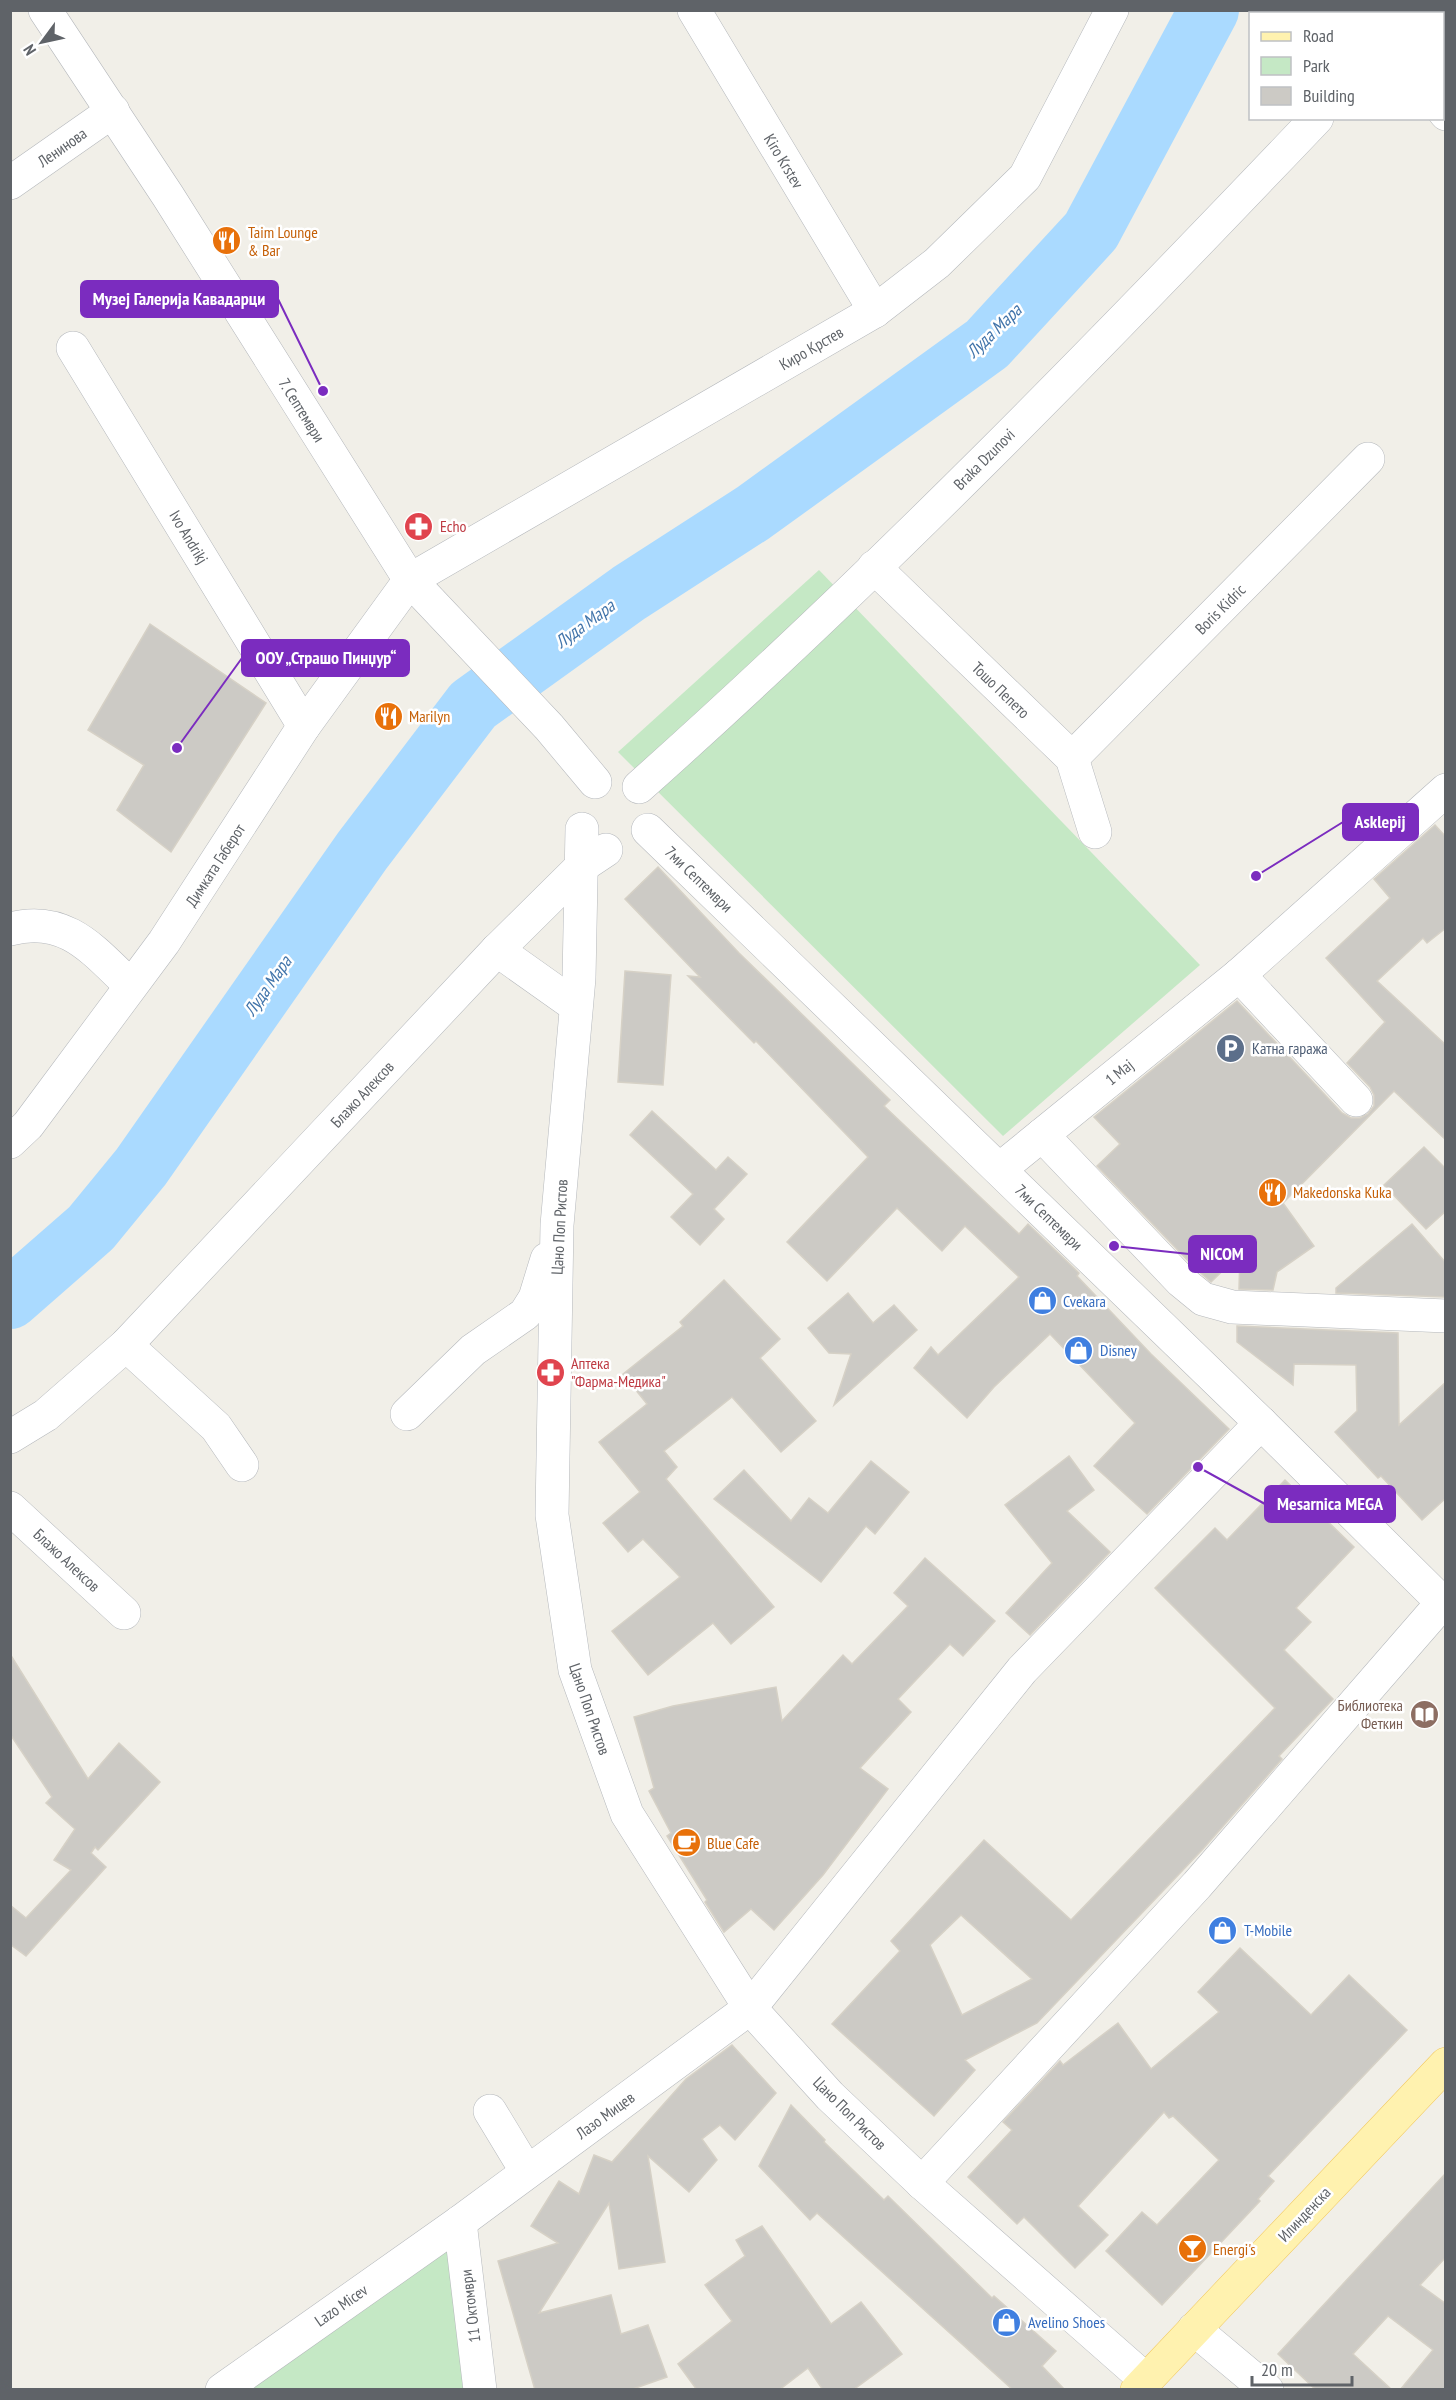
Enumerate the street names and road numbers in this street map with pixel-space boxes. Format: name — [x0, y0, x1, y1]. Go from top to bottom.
street label: Ленинова — [33, 123, 90, 172]
street label: Kiro Krstev — [760, 130, 808, 193]
street label: Киро Крстев — [775, 322, 847, 374]
street label: 7. Септември — [275, 374, 329, 446]
street label: Braka Dzunovi — [949, 424, 1019, 494]
street label: Ivo Andrikj — [165, 507, 213, 567]
street label: Boris Kidric — [1191, 579, 1250, 638]
street label: Тошо Пепето — [968, 658, 1034, 722]
street label: Димката Габерот — [181, 819, 250, 910]
street label: 7ми Септември — [661, 842, 737, 916]
street label: 1 Maj — [1101, 1055, 1137, 1089]
street label: Блажо Алексов — [326, 1057, 398, 1131]
street label: Цано Поп Ристов — [547, 1179, 571, 1275]
street label: 7ми Септември — [1011, 1180, 1087, 1254]
street label: Блажо Алексов — [30, 1524, 104, 1596]
street label: Цано Поп Ристов — [565, 1660, 615, 1758]
street label: Цано Поп Ристов — [809, 2072, 891, 2154]
street label: Лазо Мицев — [571, 2087, 638, 2144]
street label: Илинденска — [1273, 2182, 1335, 2246]
street label: 11 Октомври — [456, 2268, 484, 2344]
street label: Lazo Micev — [311, 2279, 372, 2330]

